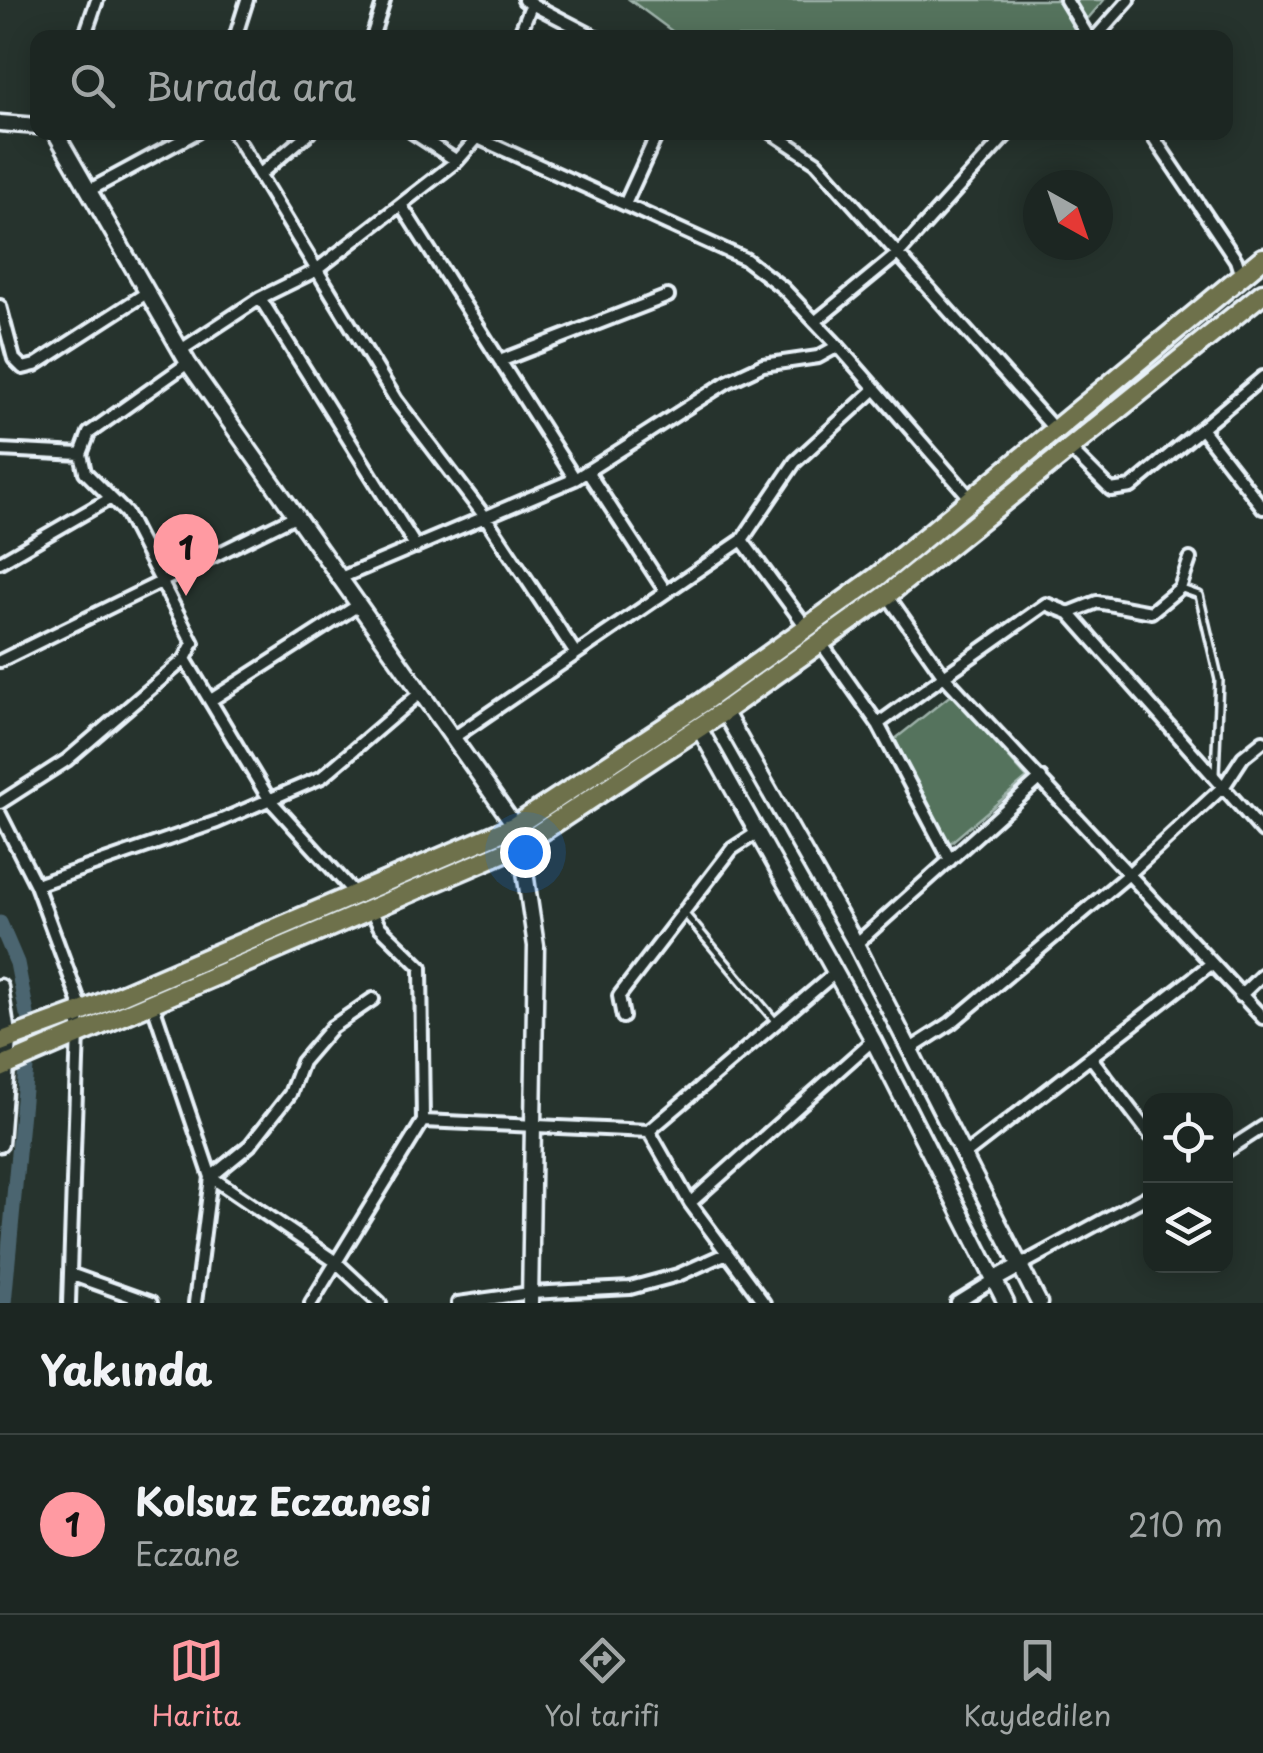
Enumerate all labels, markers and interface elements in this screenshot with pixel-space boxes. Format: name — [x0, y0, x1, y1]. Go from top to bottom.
search box — [30, 30, 1233, 140]
text: Burada ara — [145, 57, 356, 114]
icon: search — [65, 58, 120, 113]
north arrow — [1023, 170, 1113, 260]
pin: 1 — [154, 514, 218, 596]
your location — [500, 827, 551, 878]
map controls — [1143, 1093, 1233, 1273]
button: locate — [1143, 1093, 1233, 1183]
button: layers — [1143, 1183, 1233, 1273]
text: Yakında — [40, 1337, 213, 1400]
text: Kolsuz Eczanesi — [135, 1472, 431, 1529]
text: 1 — [65, 1500, 80, 1548]
text: 210 m — [1128, 1500, 1223, 1548]
text: Eczane — [135, 1529, 240, 1577]
tab: Harita — [152, 1633, 241, 1736]
tab: Yol tarifi — [544, 1633, 660, 1736]
tab: Kaydedilen — [963, 1633, 1111, 1736]

